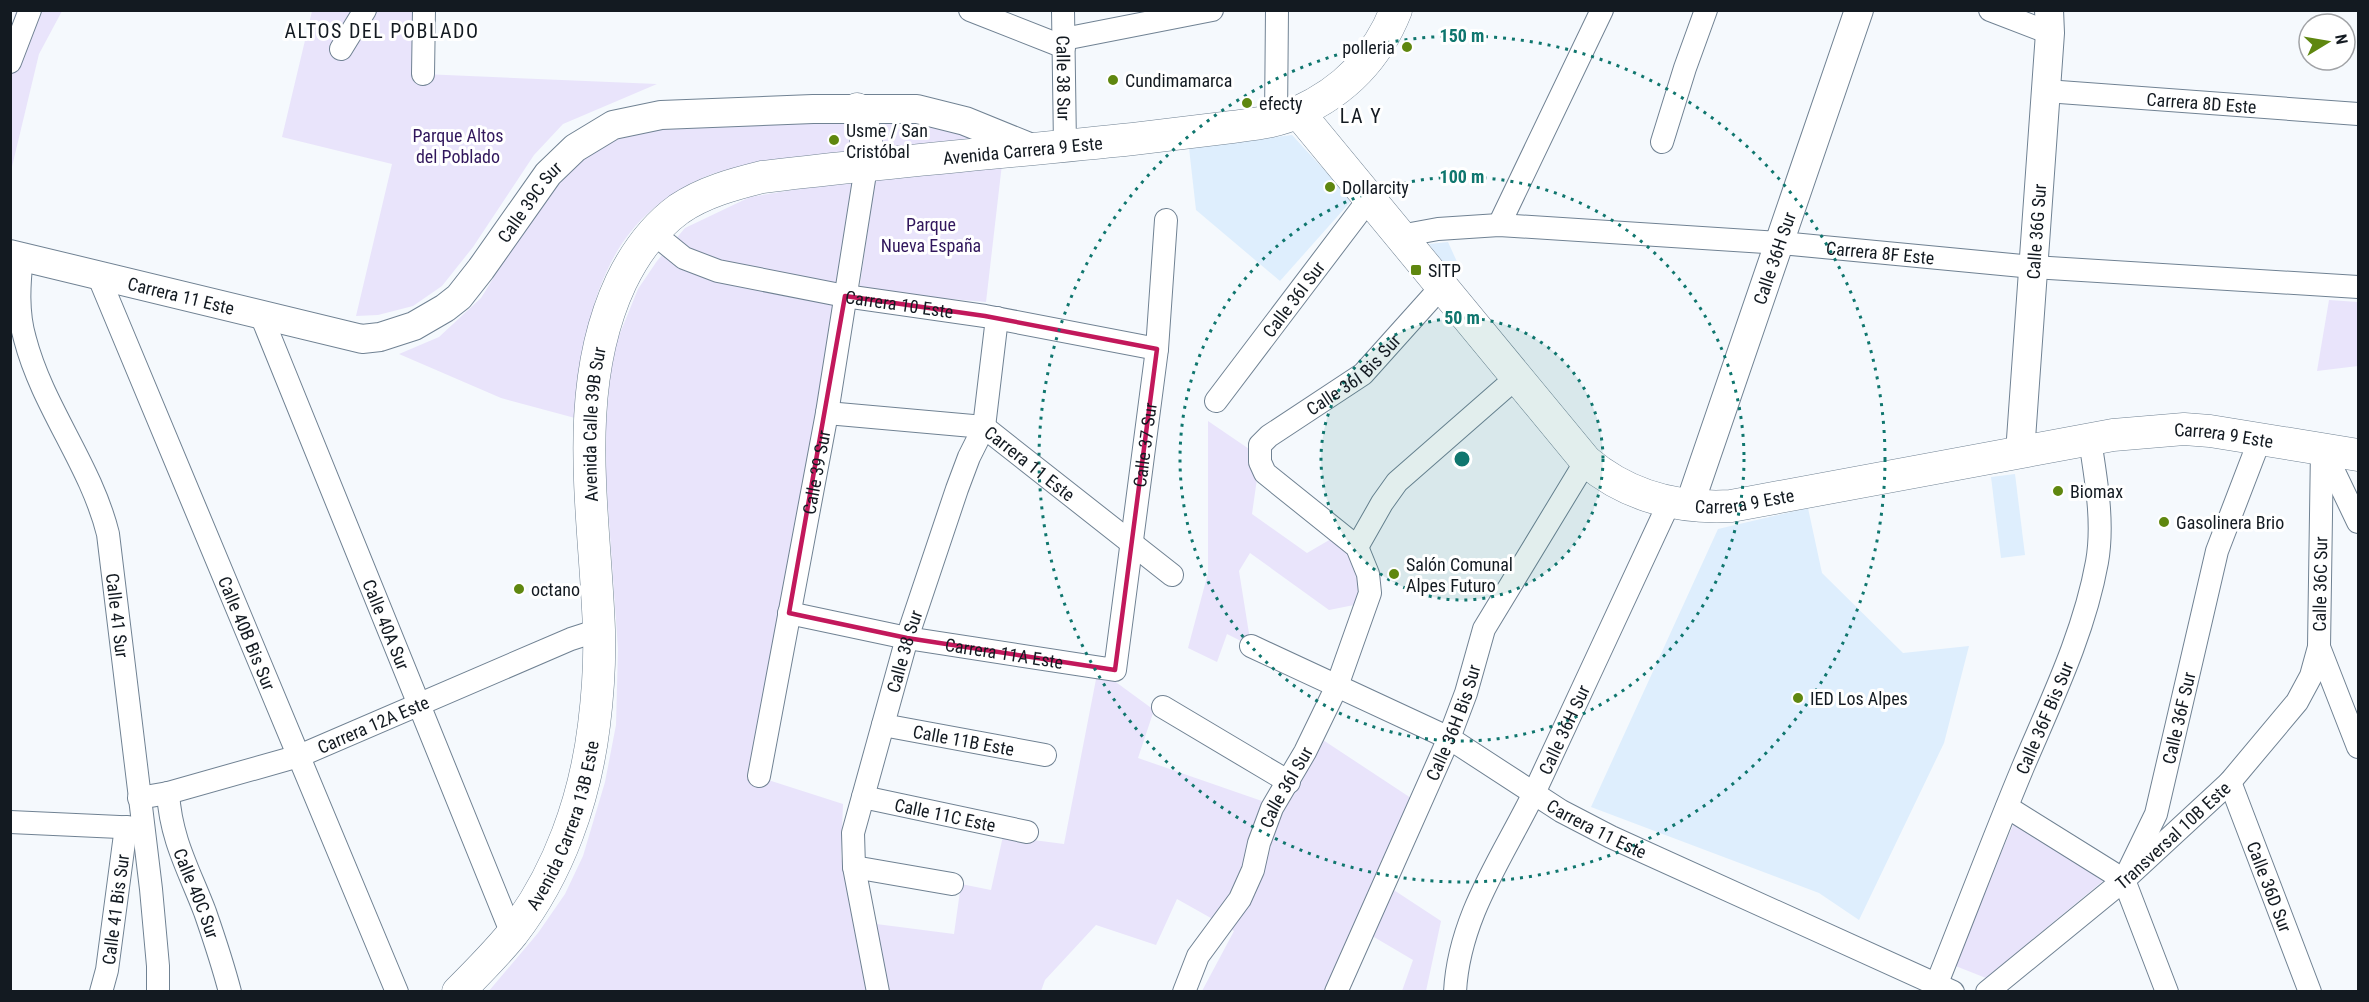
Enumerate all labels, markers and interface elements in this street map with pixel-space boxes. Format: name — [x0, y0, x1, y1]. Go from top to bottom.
north arrow — [2297, 12, 2357, 72]
district label: ALTOS DEL POBLADO — [284, 19, 480, 43]
text: 150 m — [1440, 25, 1484, 46]
text: N — [2331, 33, 2351, 46]
street label: Calle 38 Sur — [1053, 35, 1075, 121]
place label: polleria — [1342, 37, 1395, 58]
marker: polleria — [1400, 40, 1414, 54]
place label: Cundimamarca — [1125, 70, 1232, 91]
marker: Cundimamarca — [1106, 73, 1120, 87]
street label: Carrera 8D Este — [2146, 88, 2257, 117]
place label: efecty — [1259, 93, 1303, 114]
marker: efecty — [1240, 96, 1254, 110]
district label: LA Y — [1340, 104, 1382, 128]
place label: Usme / San Cristóbal — [846, 120, 928, 162]
park label: Parque Altos del Poblado — [412, 125, 504, 167]
street label: Avenida Carrera 9 Este — [942, 132, 1104, 168]
marker: Usme / San Cristóbal — [827, 133, 841, 147]
street label: Calle 39C Sur — [493, 156, 566, 246]
text: 100 m — [1440, 166, 1484, 187]
place label: Dollarcity — [1342, 177, 1409, 198]
marker: Dollarcity — [1323, 180, 1337, 194]
street label: Calle 36G Sur — [2022, 183, 2050, 280]
street label: Calle 36H Sur — [1748, 209, 1800, 307]
park label: Parque Nueva España — [881, 214, 981, 256]
street label: Carrera 8F Este — [1825, 237, 1935, 268]
street label: Calle 36I Sur — [1258, 256, 1329, 341]
place label: SITP — [1428, 260, 1461, 281]
marker: SITP — [1409, 263, 1423, 277]
street label: Carrera 11 Este — [126, 272, 236, 318]
street label: Carrera 10 Este — [844, 286, 955, 322]
text: 50 m — [1444, 307, 1480, 328]
street label: Calle 36I Bis Sur — [1302, 329, 1405, 419]
street label: Avenida Calle 39B Sur — [579, 344, 610, 502]
street label: Calle 37 Sur — [1129, 401, 1160, 489]
street label: Carrera 9 Este — [2173, 419, 2275, 452]
street label: Carrera 11 Este — [981, 421, 1079, 505]
street label: Calle 39 Sur — [798, 428, 834, 516]
centre of rings — [1452, 449, 1472, 469]
place label: Biomax — [2070, 481, 2123, 502]
street label: Carrera 9 Este — [1694, 484, 1796, 517]
marker: Biomax — [2051, 484, 2065, 498]
place label: Gasolinera Brio — [2176, 512, 2284, 533]
marker: Gasolinera Brio — [2157, 515, 2171, 529]
street label: Calle 36C Sur — [2309, 536, 2331, 632]
place label: Salón Comunal Alpes Futuro — [1406, 554, 1513, 596]
marker: Salón Comunal Alpes Futuro — [1387, 567, 1401, 581]
street label: Calle 41 Sur — [102, 572, 133, 659]
street label: Calle 40B Bis Sur — [214, 573, 281, 694]
street label: Calle 40A Sur — [359, 576, 414, 673]
place label: octano — [531, 579, 580, 600]
marker: octano — [512, 582, 526, 596]
street label: Calle 38 Sur — [882, 607, 926, 695]
street label: Carrera 11A Este — [944, 634, 1065, 672]
street label: Calle 36F Bis Sur — [2011, 658, 2077, 777]
street label: Calle 36H Bis Sur — [1421, 662, 1484, 784]
street label: Calle 36F Sur — [2157, 669, 2199, 766]
street label: Calle 36H Sur — [1534, 681, 1594, 778]
place label: IED Los Alpes — [1810, 688, 1908, 709]
street label: Carrera 12A Este — [314, 691, 432, 757]
marker: IED Los Alpes — [1791, 691, 1805, 705]
street label: Calle 11B Este — [911, 720, 1016, 760]
street label: Avenida Carrera 13B Este — [522, 739, 602, 913]
street label: Calle 36I Sur — [1255, 743, 1317, 830]
street label: Transversal 10B Este — [2111, 777, 2234, 893]
street label: Calle 11C Este — [893, 794, 998, 836]
street label: Carrera 11 Este — [1543, 794, 1650, 862]
street label: Calle 36D Sur — [2243, 838, 2297, 935]
street label: Calle 40C Sur — [170, 845, 224, 942]
street label: Calle 41 Bis Sur — [97, 852, 133, 966]

